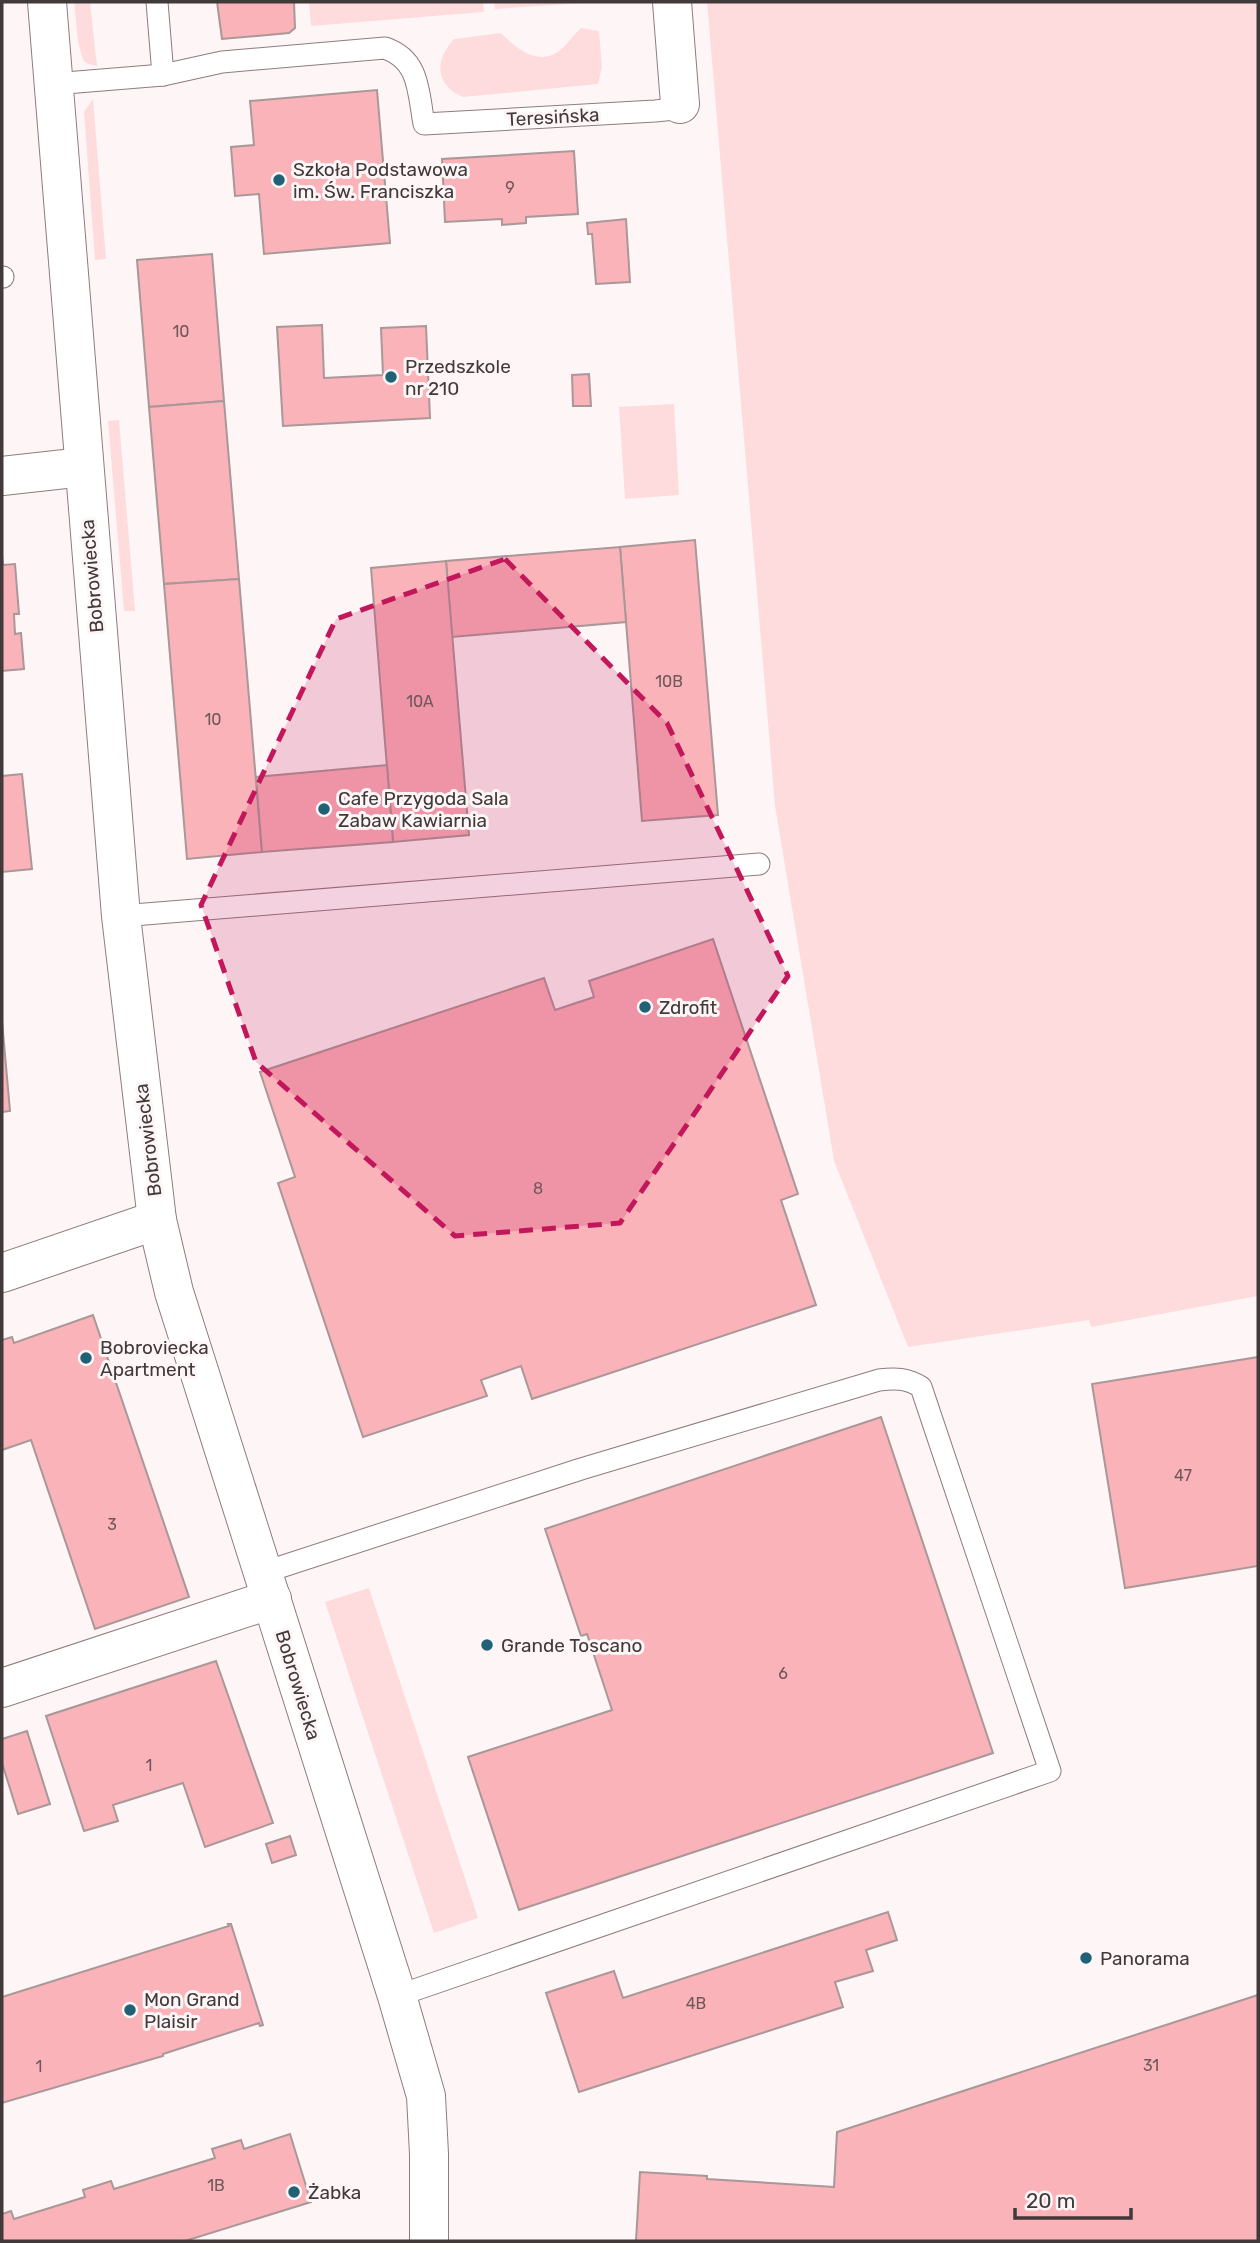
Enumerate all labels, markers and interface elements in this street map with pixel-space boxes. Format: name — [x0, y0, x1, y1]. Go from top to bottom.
street label: Teresińska — [506, 103, 600, 131]
place label: Szkoła Podstawowa im. Św. Franciszka — [293, 158, 468, 203]
marker: Szkoła Podstawowa im. Św. Franciszka — [271, 172, 287, 188]
house number: 9 — [505, 178, 515, 197]
house number: 10 — [172, 322, 190, 341]
place label: Przedszkole nr 210 — [405, 355, 511, 400]
marker: Przedszkole nr 210 — [383, 369, 399, 385]
street label: Bobrowiecka — [76, 518, 108, 634]
house number: 10B — [655, 672, 683, 691]
house number: 10A — [406, 692, 434, 711]
house number: 10 — [204, 710, 222, 729]
place label: Cafe Przygoda Sala Zabaw Kawiarnia — [338, 787, 509, 832]
marker: Cafe Przygoda Sala Zabaw Kawiarnia — [316, 801, 332, 817]
place label: Zdrofit — [659, 996, 718, 1019]
marker: Zdrofit — [637, 999, 653, 1015]
street label: Bobrowiecka — [130, 1082, 166, 1198]
house number: 8 — [533, 1179, 543, 1198]
place label: Bobroviecka Apartment — [100, 1336, 209, 1381]
marker: Bobroviecka Apartment — [78, 1350, 94, 1366]
house number: 47 — [1174, 1466, 1192, 1485]
house number: 3 — [107, 1515, 117, 1534]
street label: Bobrowiecka — [270, 1627, 326, 1743]
place label: Grande Toscano — [501, 1634, 642, 1657]
marker: Grande Toscano — [479, 1637, 495, 1653]
house number: 6 — [778, 1664, 788, 1683]
house number: 1 — [146, 1756, 152, 1775]
place label: Panorama — [1100, 1947, 1190, 1970]
marker: Panorama — [1078, 1950, 1094, 1966]
place label: Mon Grand Plaisir — [144, 1988, 239, 2033]
house number: 4B — [686, 1994, 706, 2013]
marker: Mon Grand Plaisir — [122, 2002, 138, 2018]
house number: 31 — [1143, 2056, 1159, 2075]
house number: 1 — [36, 2057, 42, 2076]
house number: 1B — [207, 2176, 225, 2195]
scale bar — [1015, 2176, 1130, 2220]
place label: Żabka — [308, 2181, 361, 2204]
marker: Żabka — [286, 2184, 302, 2200]
text: 20 m — [1026, 2188, 1075, 2213]

